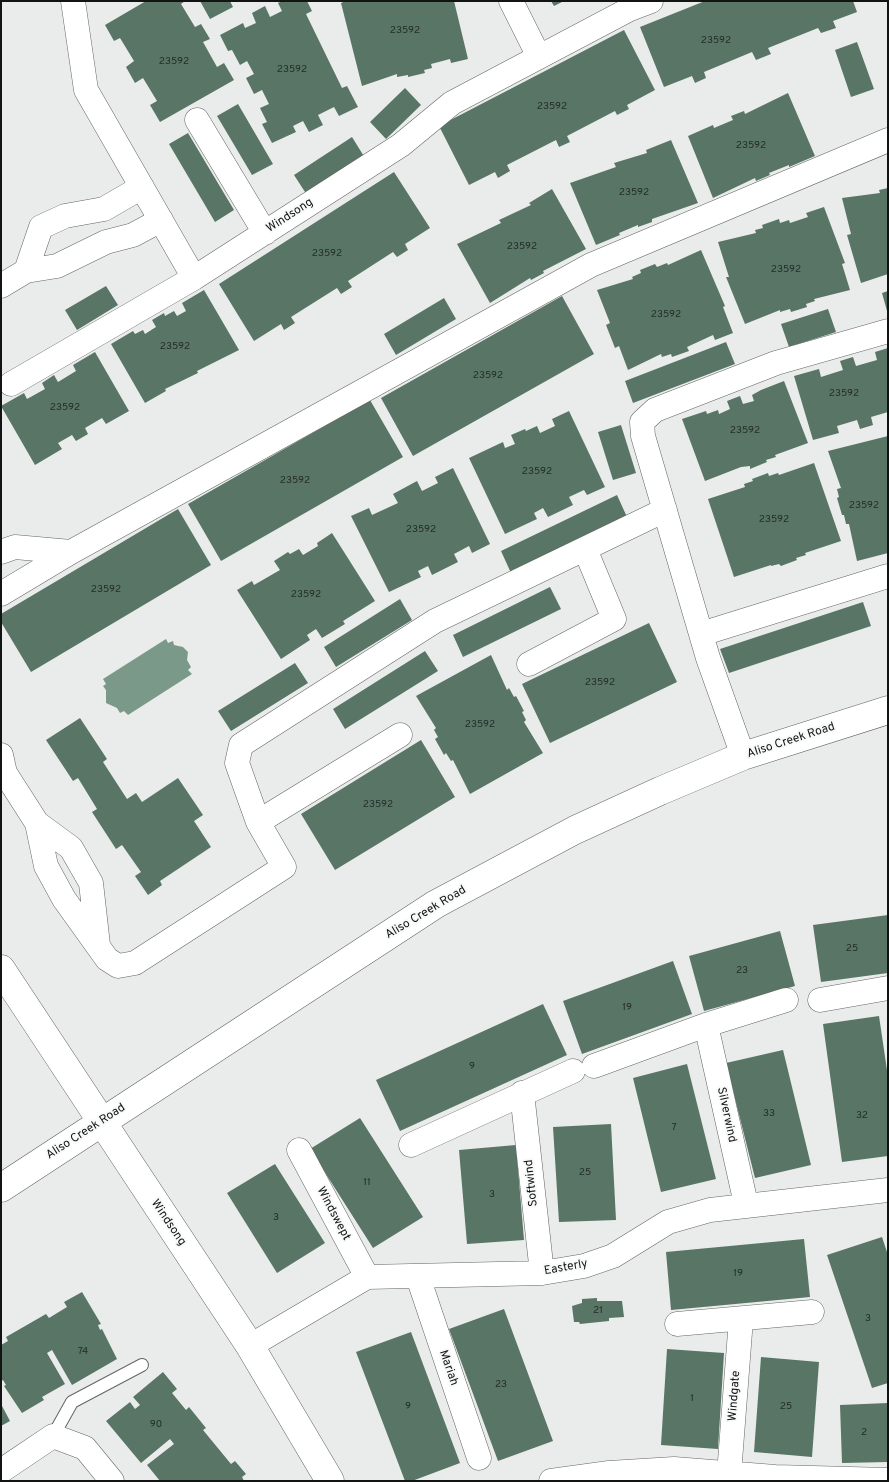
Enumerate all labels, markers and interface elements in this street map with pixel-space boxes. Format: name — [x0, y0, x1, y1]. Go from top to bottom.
house number: 23592 — [390, 25, 420, 37]
house number: 23592 — [701, 35, 731, 47]
house number: 23592 — [159, 56, 189, 68]
house number: 23592 — [277, 64, 307, 76]
house number: 23592 — [537, 101, 567, 113]
house number: 23592 — [736, 140, 766, 152]
house number: 23592 — [619, 187, 649, 199]
street label: Windsong — [264, 196, 316, 236]
house number: 23592 — [507, 241, 537, 253]
house number: 23592 — [312, 248, 342, 260]
house number: 23592 — [771, 264, 801, 276]
house number: 23592 — [651, 309, 681, 321]
house number: 23592 — [160, 341, 190, 353]
house number: 23592 — [473, 370, 503, 382]
house number: 23592 — [829, 388, 859, 400]
house number: 23592 — [50, 402, 80, 414]
house number: 23592 — [730, 425, 760, 437]
house number: 23592 — [522, 466, 552, 478]
house number: 23592 — [280, 475, 310, 487]
house number: 23592 — [849, 500, 879, 512]
house number: 23592 — [759, 514, 789, 526]
house number: 23592 — [406, 524, 436, 536]
house number: 23592 — [91, 584, 121, 596]
house number: 23592 — [291, 589, 321, 601]
house number: 23592 — [585, 677, 615, 689]
house number: 23592 — [465, 719, 495, 731]
street label: Aliso Creek Road — [745, 720, 837, 762]
house number: 23592 — [363, 799, 393, 811]
street label: Aliso Creek Road — [383, 883, 469, 943]
house number: 25 — [846, 943, 858, 955]
house number: 23 — [736, 965, 748, 977]
house number: 19 — [622, 1002, 632, 1014]
house number: 9 — [469, 1061, 475, 1073]
street label: Silverwind — [713, 1086, 739, 1144]
street label: Aliso Creek Road — [44, 1101, 128, 1163]
house number: 33 — [763, 1108, 775, 1120]
house number: 32 — [856, 1110, 868, 1122]
house number: 7 — [671, 1122, 677, 1134]
street label: Softwind — [522, 1159, 542, 1207]
house number: 25 — [579, 1167, 591, 1179]
house number: 11 — [363, 1177, 371, 1189]
street label: Windswept — [313, 1185, 353, 1243]
house number: 3 — [489, 1189, 495, 1201]
street label: Windsong — [147, 1197, 189, 1249]
house number: 3 — [273, 1212, 279, 1224]
street label: Easterly — [543, 1257, 589, 1279]
house number: 19 — [733, 1268, 743, 1280]
house number: 21 — [593, 1305, 603, 1317]
house number: 3 — [865, 1313, 871, 1325]
house number: 74 — [78, 1346, 88, 1358]
street label: Mariah — [435, 1348, 461, 1388]
street label: Windgate — [726, 1370, 744, 1422]
house number: 23 — [495, 1379, 507, 1391]
house number: 1 — [690, 1393, 694, 1405]
house number: 9 — [405, 1401, 411, 1413]
house number: 25 — [780, 1401, 792, 1413]
house number: 90 — [150, 1419, 162, 1431]
house number: 2 — [861, 1427, 867, 1439]

